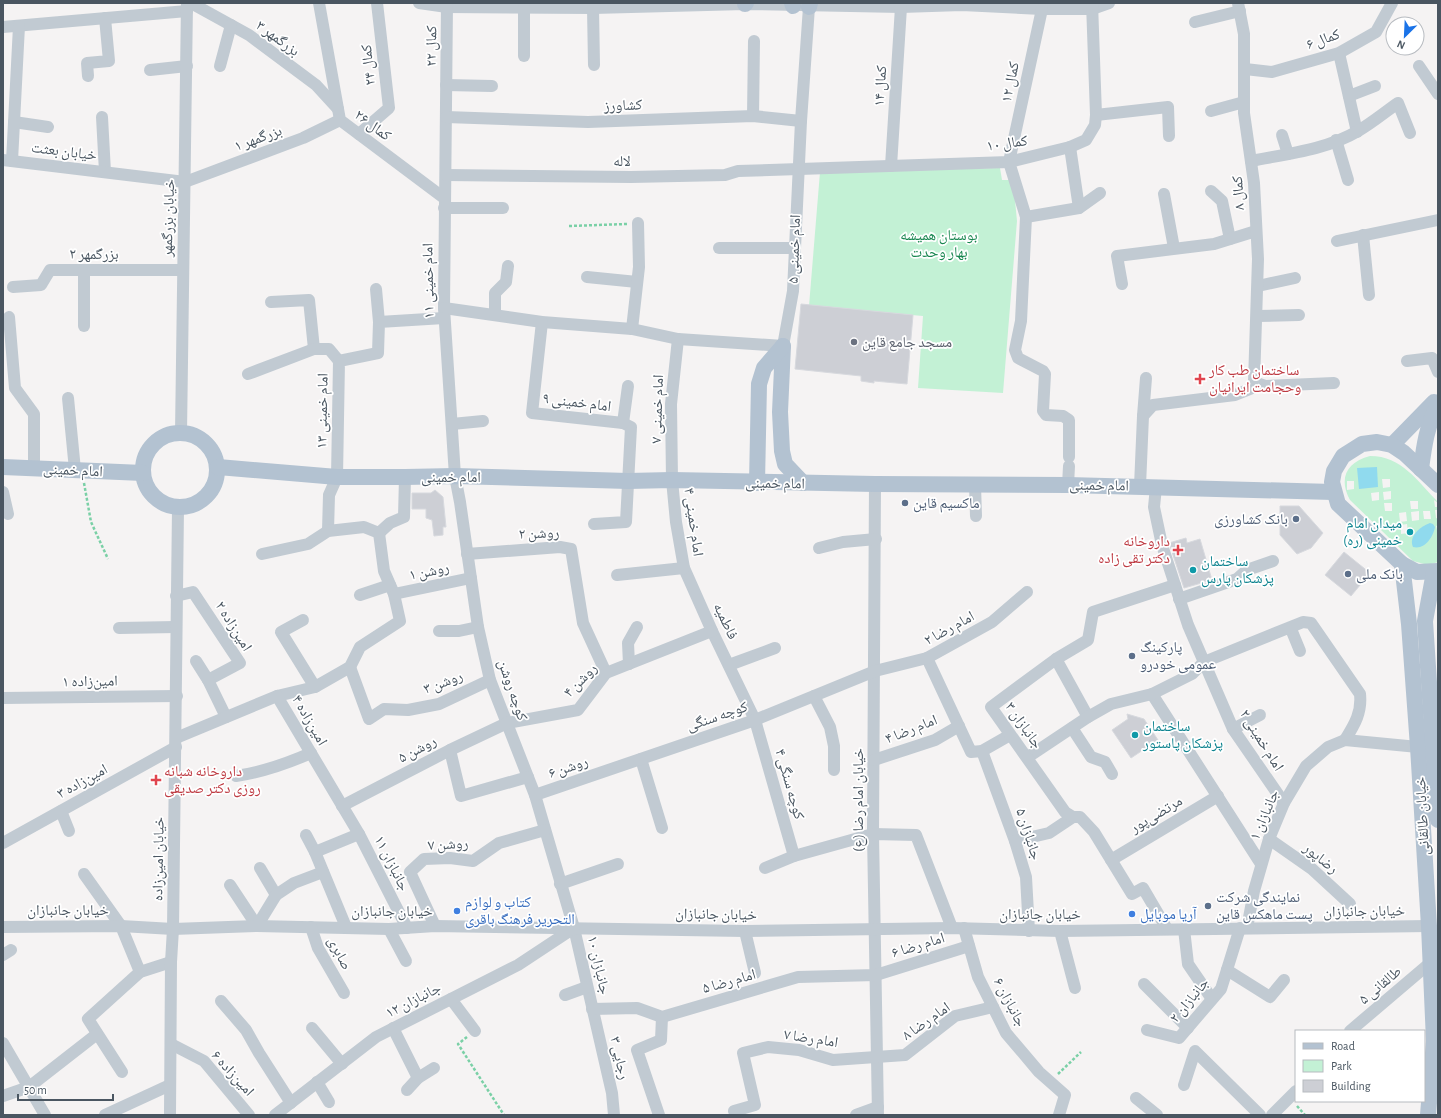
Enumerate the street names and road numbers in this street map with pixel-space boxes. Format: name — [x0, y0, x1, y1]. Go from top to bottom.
street label: بزرگمهر ۳ — [253, 18, 302, 60]
street label: کمال ۲۲ — [424, 25, 441, 67]
street label: کمال ۶ — [1304, 27, 1343, 54]
street label: کمال ۲۴ — [359, 44, 380, 86]
street label: کمال ۱۲ — [999, 60, 1024, 104]
street label: کمال ۱۴ — [872, 65, 891, 107]
street label: کشاورز — [602, 97, 643, 115]
street label: کمال ۲۶ — [351, 107, 394, 145]
street label: بزرگمهر ۱ — [232, 123, 284, 155]
street label: کمال ۱۰ — [986, 133, 1029, 156]
street label: خیابان بعثت — [30, 140, 98, 165]
street label: لاله — [613, 154, 631, 169]
street label: کمال ۸ — [1230, 175, 1249, 211]
street label: خیابان بزرگمهر — [160, 178, 179, 258]
street label: امام خمینی ۵ — [786, 214, 805, 284]
street label: امام خمینی ۱۱ — [420, 243, 439, 319]
street label: بزرگمهر ۲ — [69, 247, 119, 263]
street label: امام خمینی ۱۳ — [314, 373, 333, 449]
street label: امام خمینی ۷ — [649, 374, 668, 444]
street label: امام خمینی ۹ — [542, 391, 612, 416]
street label: امام خمینی — [43, 461, 103, 482]
street label: امام خمینی — [421, 470, 481, 487]
street label: امام خمینی — [745, 475, 805, 494]
street label: امام خمینی — [1069, 477, 1129, 496]
street label: امام خمینی ۴ — [679, 487, 706, 558]
street label: روشن ۲ — [518, 525, 560, 544]
street label: روشن ۱ — [408, 560, 451, 585]
street label: امین‌زاده ۲ — [211, 599, 255, 655]
street label: فاطمیه — [710, 601, 740, 642]
street label: امام رضا ۲ — [922, 609, 978, 650]
street label: کوچه روشن — [493, 658, 530, 723]
street label: روشن ۴ — [561, 660, 601, 702]
street label: روشن ۳ — [421, 668, 466, 699]
street label: امین‌زاده ۱ — [62, 674, 118, 691]
street label: امین‌زاده ۴ — [287, 692, 330, 749]
street label: کوچه سنگی — [685, 699, 750, 736]
street label: جانبازان ۳ — [1001, 699, 1045, 753]
street label: امام خمینی ۲ — [1235, 707, 1286, 775]
street label: امام رضا ۴ — [883, 712, 940, 749]
street label: روشن ۵ — [396, 733, 440, 767]
street label: کوچه سنگی ۴ — [770, 747, 807, 822]
street label: خیابان امام رضا (ع) — [851, 748, 868, 852]
street label: روشن ۶ — [546, 754, 591, 783]
street label: امین‌زاده ۳ — [54, 761, 111, 803]
street label: خیابان طالقانی — [1413, 776, 1434, 856]
street label: جانبازان ۱ — [1247, 787, 1284, 843]
street label: مرتضی‌پور — [1127, 793, 1186, 838]
street label: جانبازان ۵ — [1011, 807, 1044, 863]
street label: خیابان امین‌زاده — [150, 816, 169, 901]
street label: جانبازان ۱۱ — [370, 833, 412, 895]
street label: روشن ۷ — [427, 836, 469, 855]
street label: رضاپور — [1299, 840, 1341, 878]
street label: خیابان جانبازان — [27, 903, 109, 920]
street label: خیابان جانبازان — [1323, 903, 1405, 922]
street label: خیابان جانبازان — [351, 904, 433, 921]
street label: خیابان جانبازان — [675, 906, 757, 925]
street label: خیابان جانبازان — [999, 907, 1081, 924]
street label: امام رضا ۶ — [890, 930, 947, 963]
street label: صابری — [323, 934, 354, 973]
street label: جانبازان ۱۰ — [583, 934, 613, 997]
street label: طالقانی ۵ — [1356, 963, 1406, 1009]
street label: امام رضا ۵ — [701, 967, 758, 998]
street label: جانبازان ۶ — [989, 975, 1029, 1031]
street label: جانبازان ۲ — [1167, 975, 1214, 1027]
street label: جانبازان ۱۲ — [383, 980, 445, 1022]
street label: امام رضا ۸ — [900, 1000, 954, 1045]
street label: امام رضا ۷ — [782, 1027, 839, 1052]
street label: رجایی ۳ — [605, 1035, 632, 1082]
street label: امین‌زاده ۶ — [207, 1048, 257, 1100]

